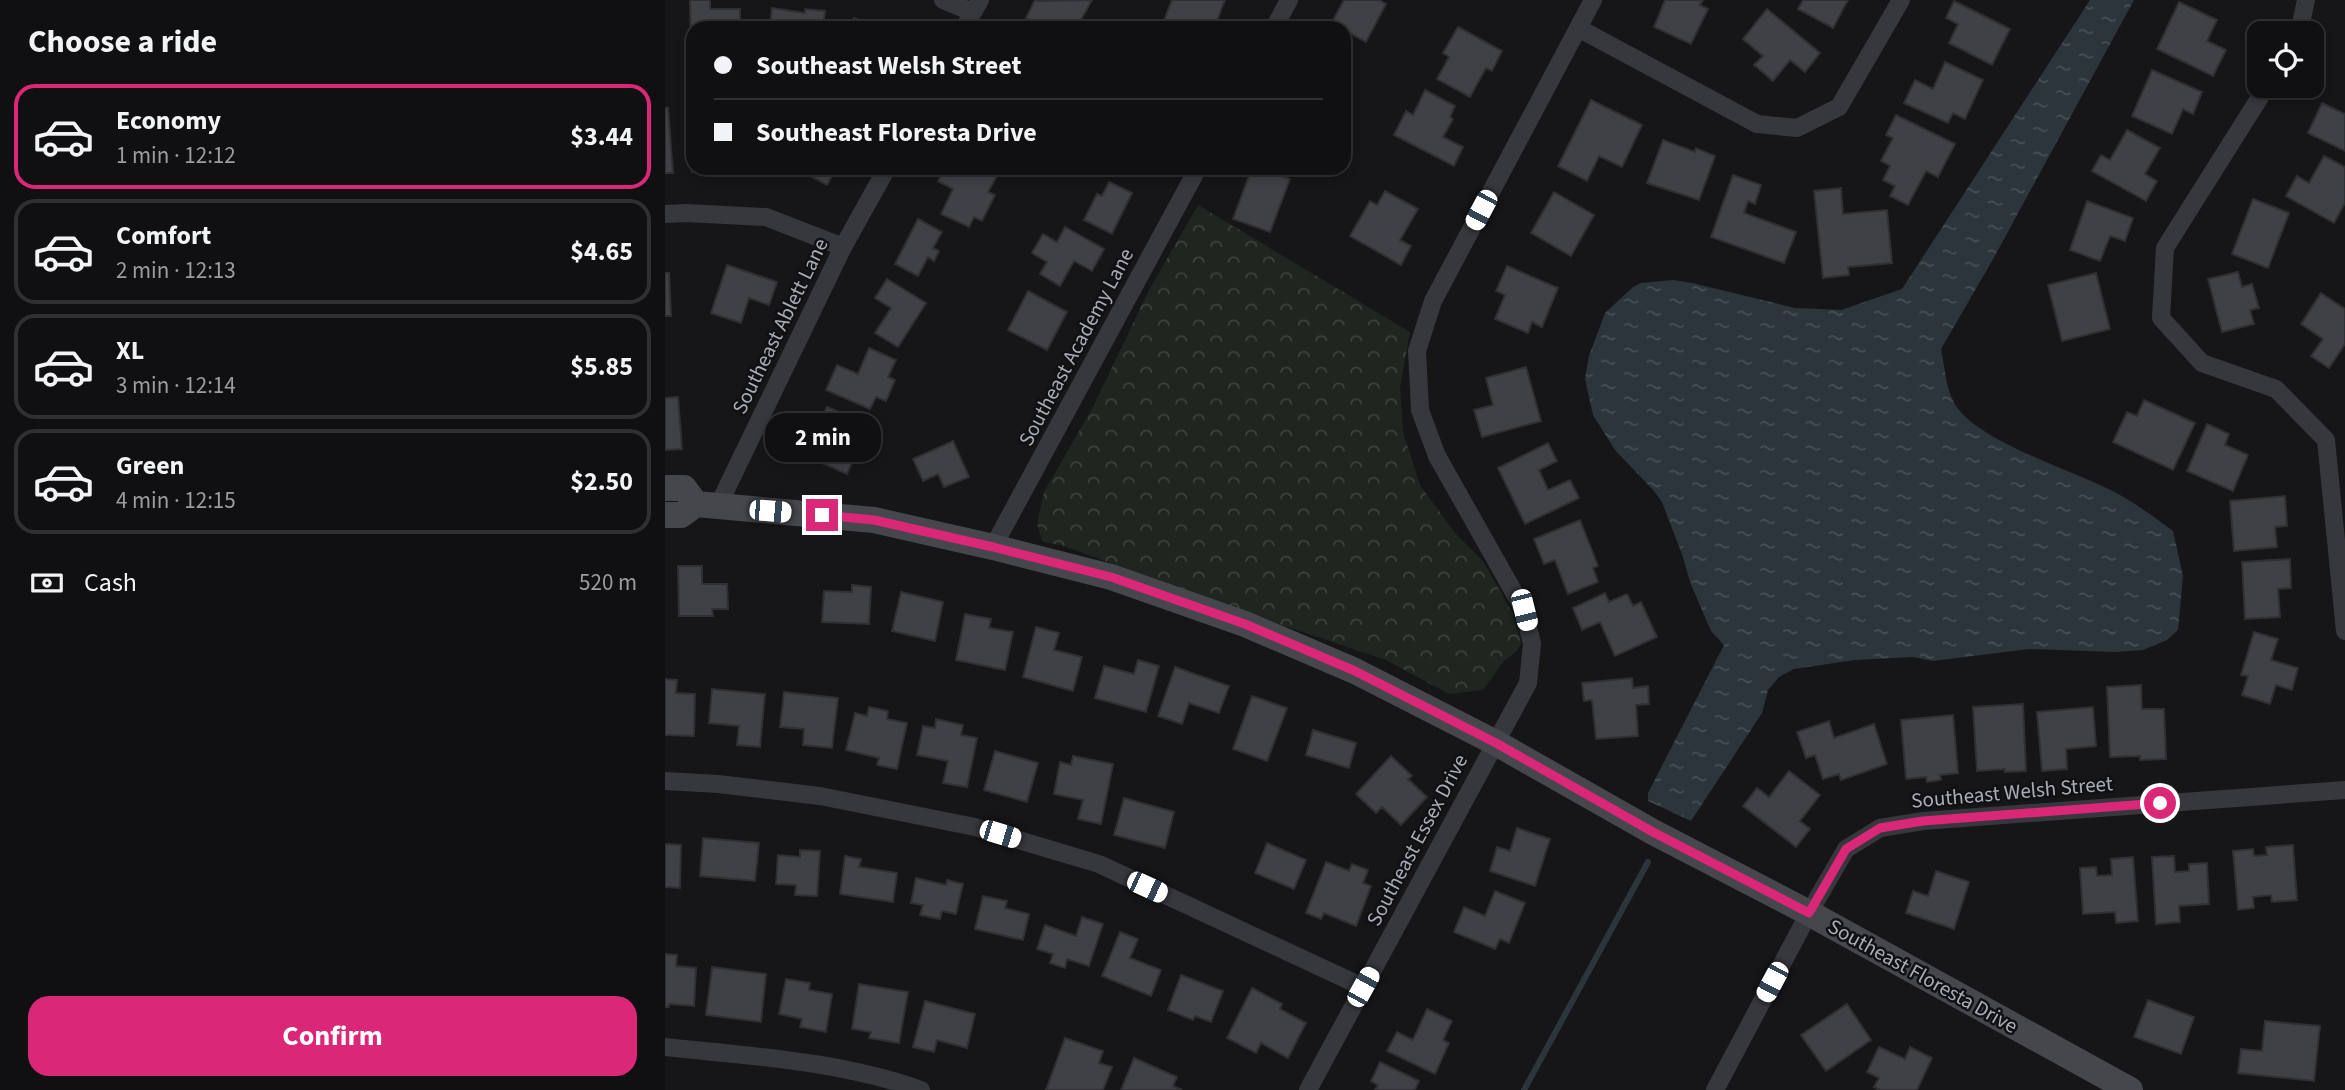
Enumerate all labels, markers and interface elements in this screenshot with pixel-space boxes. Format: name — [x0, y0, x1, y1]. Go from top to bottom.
text: Choose a ride — [28, 19, 217, 65]
map controls — [2247, 21, 2324, 98]
button: locate — [2247, 21, 2324, 98]
text: Southeast Welsh Street — [756, 47, 1022, 84]
text: Economy — [116, 102, 221, 139]
icon: car — [32, 105, 95, 168]
text: Southeast Floresta Drive — [756, 114, 1037, 151]
text: $3.44 — [570, 118, 633, 155]
text: 1 min · 12:12 — [116, 139, 236, 172]
car — [1462, 187, 1501, 233]
text: Comfort — [116, 217, 211, 254]
icon: car — [32, 220, 95, 283]
text: $4.65 — [570, 233, 633, 270]
street label: Southeast Ablett Lane — [724, 233, 836, 419]
street label: Southeast Academy Lane — [1011, 243, 1141, 451]
text: 2 min · 12:13 — [116, 254, 236, 287]
text: XL — [116, 332, 144, 369]
icon: car — [32, 335, 95, 398]
text: $5.85 — [570, 348, 633, 385]
text: 3 min · 12:14 — [116, 369, 236, 402]
callout: 2 min — [764, 414, 880, 462]
text: 2 min — [795, 421, 851, 454]
text: Green — [116, 447, 184, 484]
icon: car — [32, 450, 95, 513]
text: $2.50 — [570, 463, 633, 500]
text: 4 min · 12:15 — [116, 484, 236, 517]
car — [749, 499, 792, 523]
route end — [806, 499, 838, 531]
icon: cash — [28, 564, 66, 602]
text: Cash — [84, 564, 137, 601]
text: 520 m — [579, 566, 637, 599]
car — [1509, 587, 1540, 633]
street label: Southeast Essex Drive — [1359, 749, 1475, 931]
street label: Southeast Welsh Street — [1910, 768, 2114, 816]
route start — [2144, 787, 2176, 819]
car — [977, 818, 1024, 850]
car — [1124, 869, 1171, 905]
street label: Southeast Floresta Drive — [1823, 911, 2023, 1041]
car — [1753, 959, 1792, 1005]
car — [1344, 964, 1383, 1010]
button: Confirm — [28, 996, 637, 1076]

